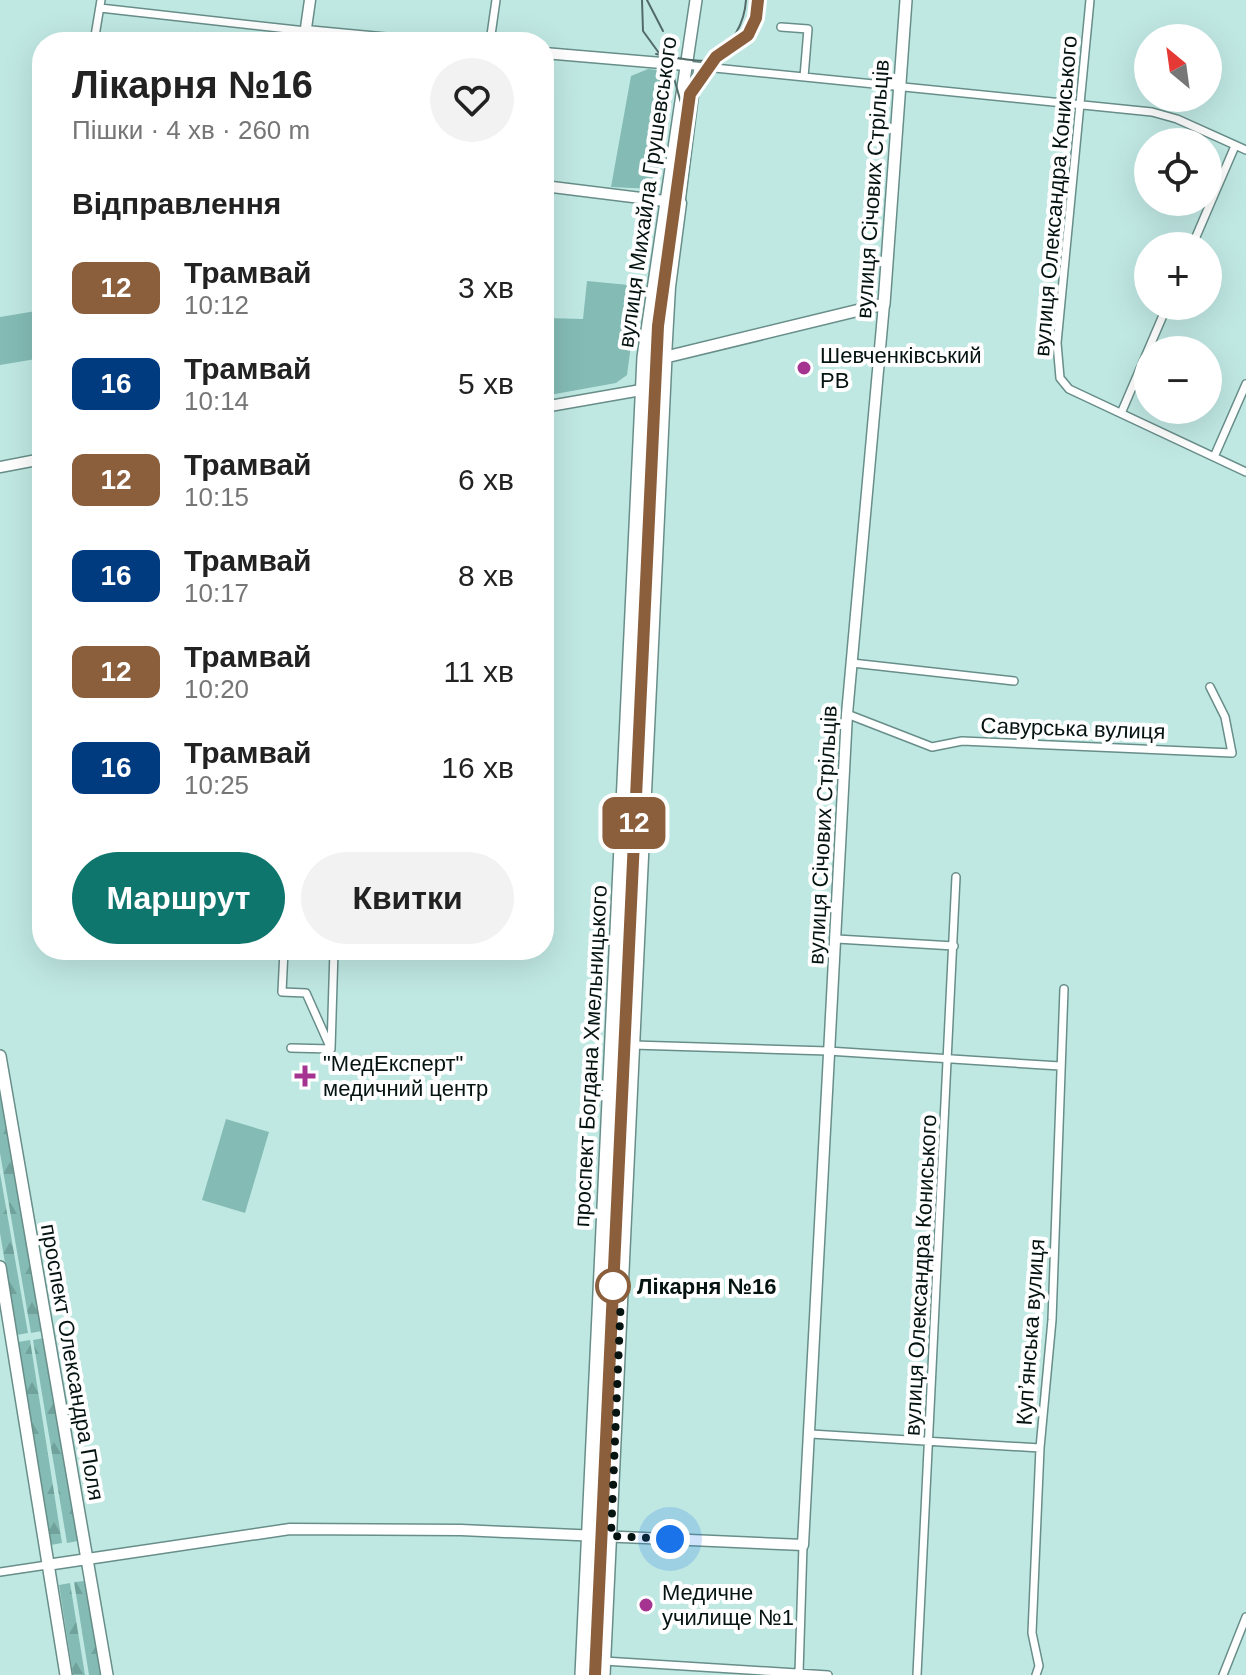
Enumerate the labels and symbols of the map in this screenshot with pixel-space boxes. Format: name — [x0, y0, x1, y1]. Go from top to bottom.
north arrow — [1134, 24, 1222, 112]
street label: вулиця Михайла Грушевського — [613, 35, 682, 349]
street label: вулиця Олександра Кониського — [1029, 35, 1082, 357]
street label: вулиця Січових Стрільців — [851, 59, 894, 319]
place label: Шевченківський РВ — [820, 343, 982, 393]
marker: Шевченківський РВ — [795, 359, 813, 377]
street label: вулиця Січових Стрільців — [803, 705, 842, 965]
street label: Савурська вулиця — [980, 713, 1166, 744]
line badge: 12 — [598, 797, 670, 849]
street label: проспект Богдана Хмельницького — [569, 884, 612, 1228]
place label: "МедЕксперт" медичний центр — [323, 1051, 488, 1101]
marker: "МедЕксперт" медичний центр — [294, 1065, 316, 1087]
street label: вулиця Олександра Кониського — [900, 1114, 941, 1436]
street label: проспект Олександра Поля — [36, 1222, 109, 1502]
street label: Купʼянська вулиця — [1012, 1238, 1049, 1426]
marker: Лікарня №16 — [596, 1269, 630, 1303]
place label: Лікарня №16 — [637, 1274, 776, 1299]
your location — [650, 1519, 690, 1559]
place label: Медичне училище №1 — [662, 1580, 794, 1630]
marker: Медичне училище №1 — [637, 1596, 655, 1614]

